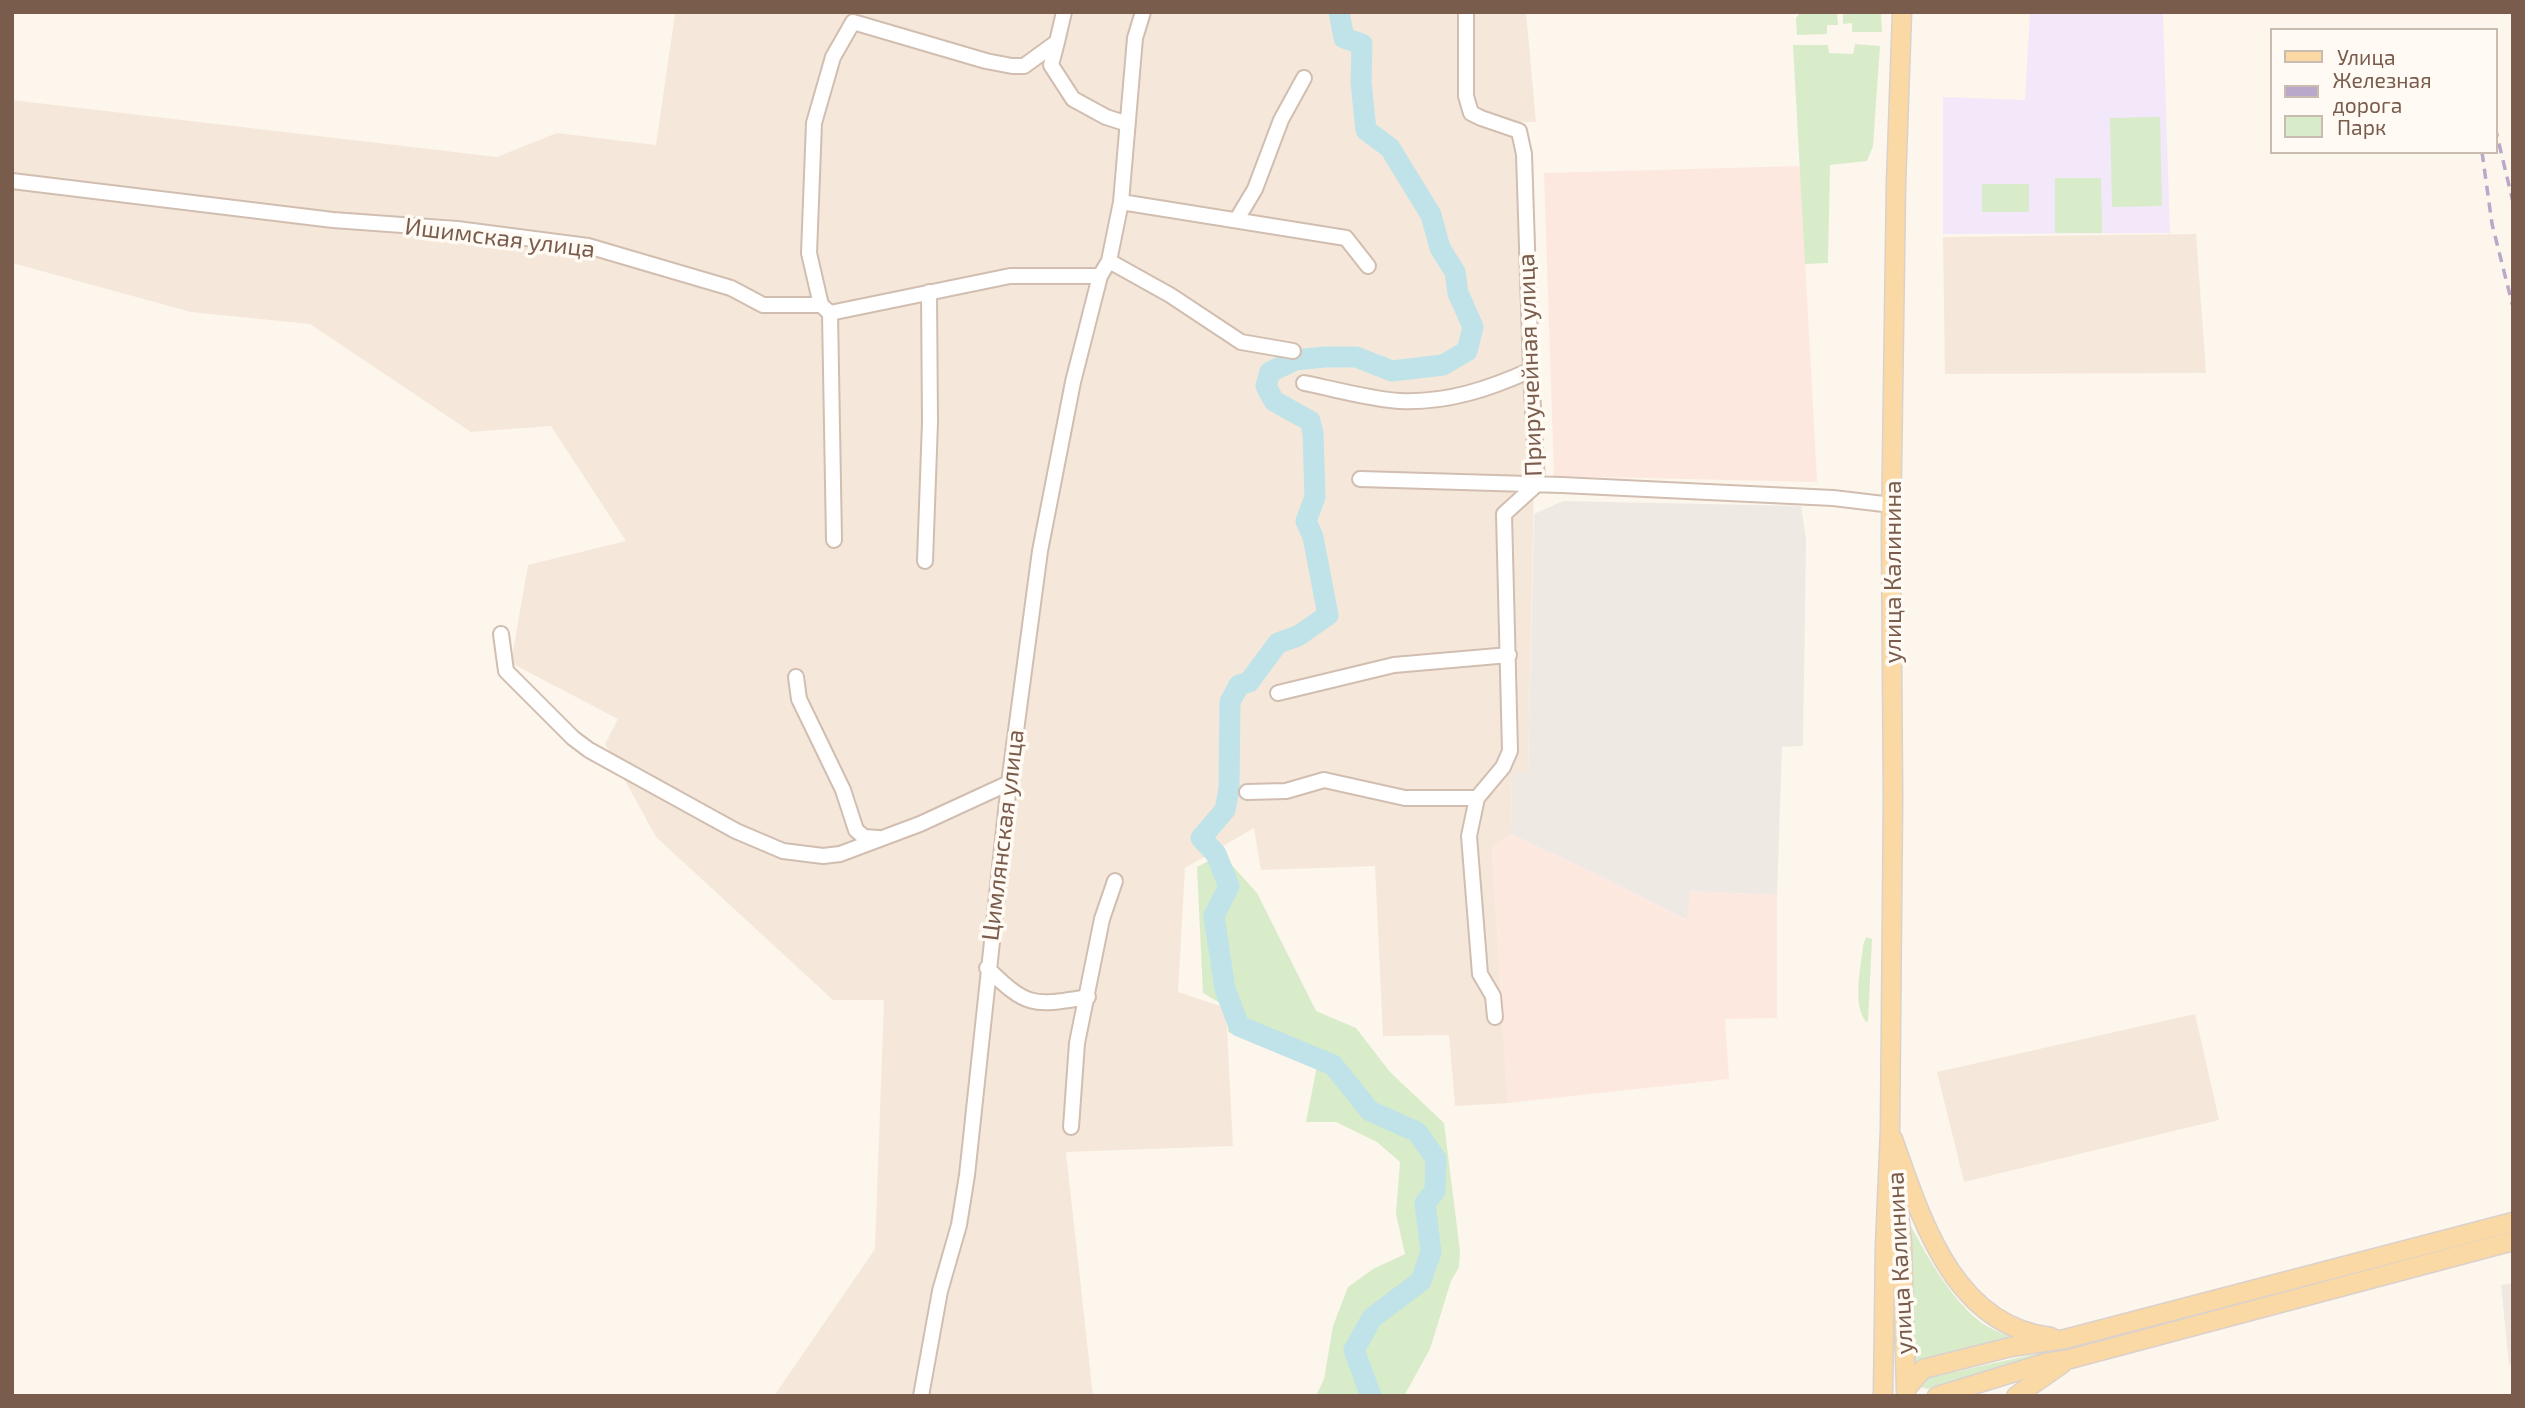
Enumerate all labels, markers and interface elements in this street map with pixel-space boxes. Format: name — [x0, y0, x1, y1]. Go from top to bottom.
legend — [2270, 28, 2497, 154]
text: Улица — [2337, 44, 2396, 69]
text: Железная дорога — [2333, 67, 2432, 117]
text: Парк — [2337, 114, 2386, 139]
street label: Ишимская улица — [403, 212, 597, 264]
street label: Приручейная улица — [1512, 253, 1548, 477]
street label: улица Калинина — [1879, 481, 1907, 663]
street label: Цимлянская улица — [976, 728, 1030, 942]
street label: улица Калинина — [1881, 1171, 1919, 1355]

